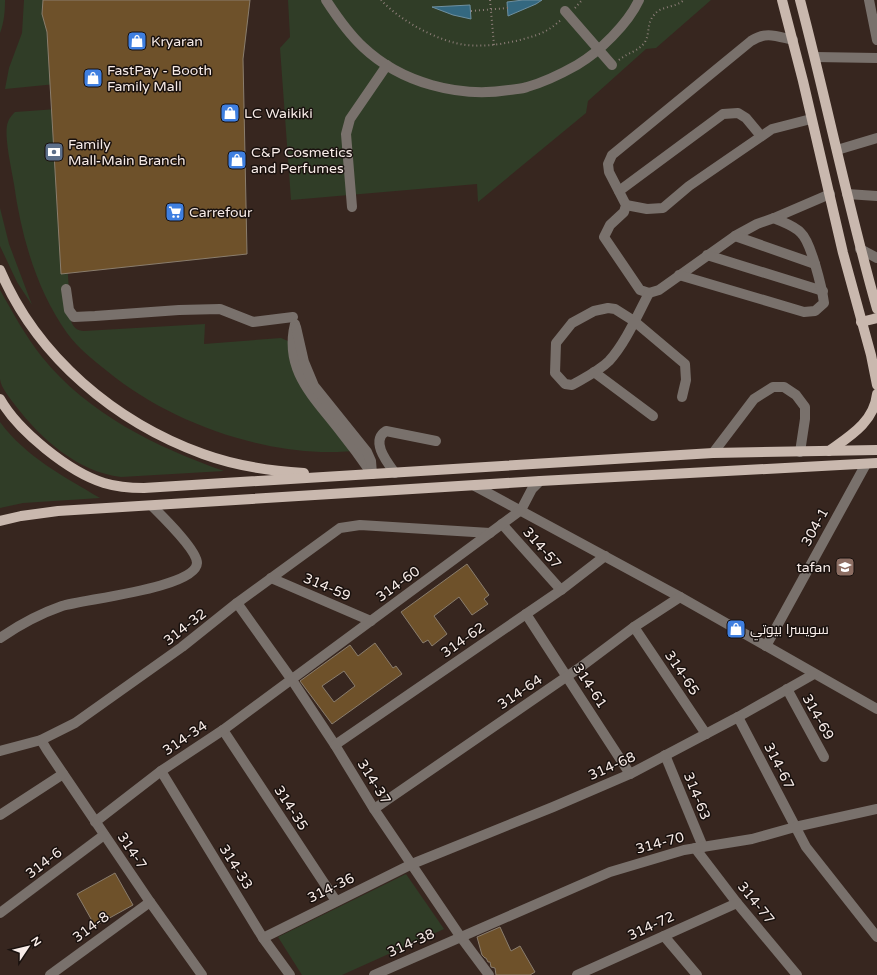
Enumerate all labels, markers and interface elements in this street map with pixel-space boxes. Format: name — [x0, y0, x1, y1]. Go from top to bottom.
shop icon: Kryaran — [126, 30, 148, 52]
place label: Kryaran — [151, 33, 203, 50]
place label: FastPay - Booth Family Mall — [107, 62, 212, 95]
shop icon: FastPay - Booth Family Mall — [82, 67, 104, 89]
shop icon: LC Waikiki — [219, 102, 241, 124]
place label: LC Waikiki — [244, 105, 313, 122]
place label: Family Mall-Main Branch — [68, 136, 186, 169]
bank icon: Family Mall-Main Branch — [43, 141, 65, 163]
place label: C&P Cosmetics and Perfumes — [251, 144, 353, 177]
shop icon: C&P Cosmetics and Perfumes — [226, 149, 248, 171]
supermarket icon: Carrefour — [164, 201, 186, 223]
place label: Carrefour — [189, 204, 253, 221]
street label: 304-1 — [798, 505, 832, 549]
street label: 314-57 — [519, 524, 565, 572]
school or university icon: tafan — [834, 556, 856, 578]
place label: tafan — [796, 559, 831, 576]
street label: 314-60 — [373, 562, 423, 606]
street label: 314-59 — [301, 569, 353, 605]
street label: 314-32 — [160, 605, 210, 649]
shop icon: سويسرا بيوتي — [725, 618, 747, 640]
street label: 314-62 — [438, 619, 488, 661]
place label: سويسرا بيوتي — [750, 621, 829, 641]
street label: 314-65 — [661, 648, 703, 698]
street label: 314-61 — [569, 660, 611, 712]
street label: 314-64 — [495, 671, 546, 713]
street label: 314-69 — [798, 691, 838, 743]
street label: 314-34 — [160, 717, 211, 759]
street label: 314-67 — [760, 740, 798, 792]
street label: 314-68 — [586, 748, 638, 784]
street label: 314-37 — [354, 756, 394, 808]
street label: 314-63 — [680, 770, 714, 822]
street label: 314-35 — [270, 782, 312, 834]
street label: 314-70 — [634, 828, 686, 858]
street label: 314-7 — [114, 829, 150, 873]
street label: 314-33 — [216, 841, 256, 893]
street label: 314-6 — [23, 844, 66, 882]
street label: 314-36 — [305, 869, 357, 907]
street label: 314-77 — [734, 878, 778, 928]
street label: 314-8 — [69, 908, 113, 946]
street label: 314-72 — [625, 908, 677, 944]
street label: 314-38 — [385, 925, 437, 961]
north arrow — [8, 927, 48, 967]
text: N — [28, 934, 44, 949]

